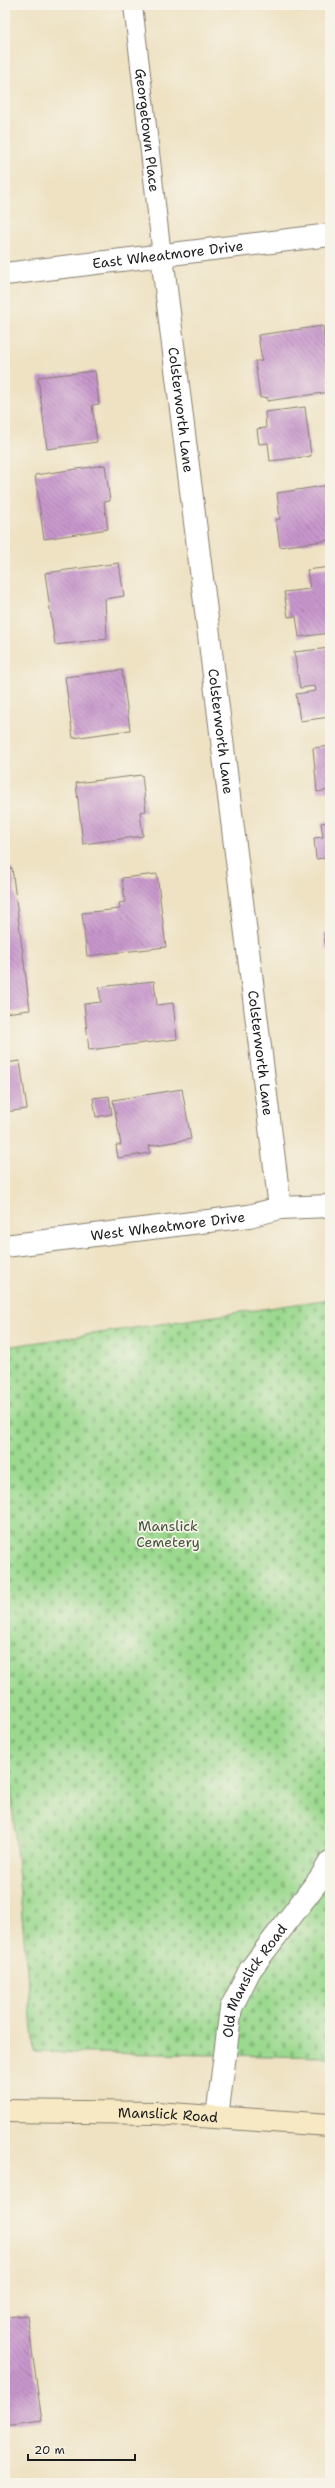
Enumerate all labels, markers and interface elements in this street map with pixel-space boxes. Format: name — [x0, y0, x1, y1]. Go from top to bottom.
street label: Georgetown Place — [131, 67, 164, 193]
street label: East Wheatmore Drive — [91, 236, 244, 272]
street label: Colsterworth Lane — [164, 346, 198, 474]
street label: Colsterworth Lane — [204, 668, 238, 795]
street label: Colsterworth Lane — [244, 989, 277, 1117]
street label: West Wheatmore Drive — [90, 1208, 246, 1244]
park label: Manslick Cemetery — [136, 1517, 200, 1551]
street label: Old Manslick Road — [218, 1920, 291, 2039]
street label: Manslick Road — [118, 2103, 219, 2126]
scale bar — [28, 2436, 135, 2462]
text: 20 m — [34, 2442, 65, 2458]

